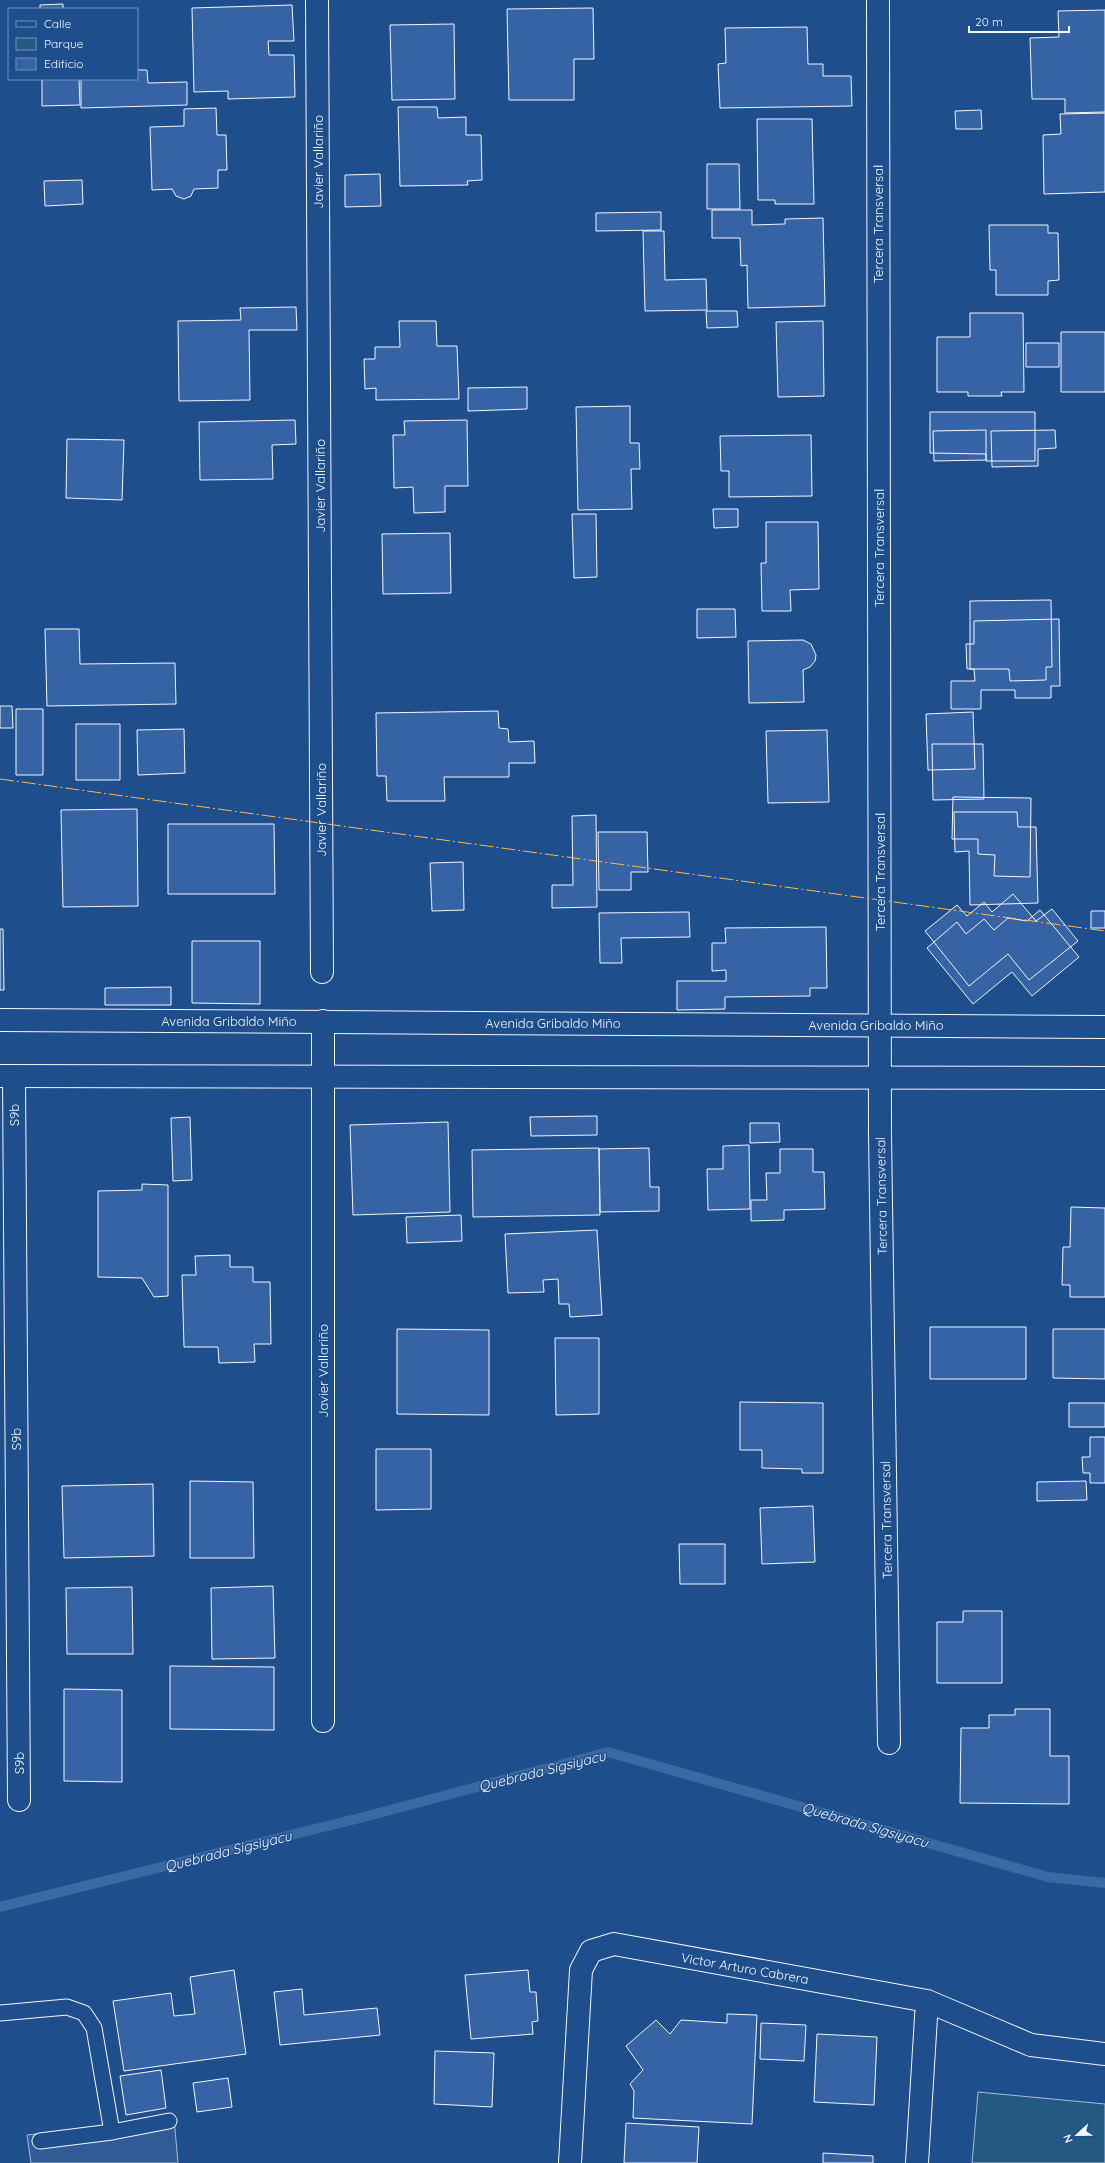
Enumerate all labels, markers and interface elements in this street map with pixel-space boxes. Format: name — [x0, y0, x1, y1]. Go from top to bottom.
legend — [8, 8, 138, 80]
scale bar — [969, 8, 1069, 34]
text: 20 m — [975, 14, 1003, 29]
text: Calle — [44, 16, 72, 31]
text: Parque — [44, 36, 84, 51]
text: Edificio — [44, 56, 84, 71]
street label: Javier Vallariño — [310, 115, 326, 209]
street label: Tercera Transversal — [870, 165, 886, 283]
street label: Javier Vallariño — [312, 439, 328, 533]
street label: Tercera Transversal — [871, 489, 887, 607]
street label: Javier Vallariño — [313, 763, 329, 857]
street label: Tercera Transversal — [872, 813, 888, 931]
street label: Avenida Gribaldo Miño — [161, 1013, 297, 1029]
street label: Avenida Gribaldo Miño — [485, 1015, 621, 1031]
street label: Avenida Gribaldo Miño — [808, 1017, 944, 1033]
street label: S9b — [6, 1104, 22, 1126]
street label: Tercera Transversal — [872, 1137, 890, 1255]
street label: Javier Vallariño — [315, 1324, 331, 1418]
street label: S9b — [8, 1428, 24, 1450]
street label: Tercera Transversal — [877, 1461, 895, 1579]
water label: Quebrada Sigsiyacu — [477, 1746, 608, 1796]
street label: S9b — [11, 1752, 27, 1774]
water label: Quebrada Sigsiyacu — [800, 1798, 931, 1852]
water label: Quebrada Sigsiyacu — [163, 1826, 294, 1876]
street label: Victor Arturo Cabrera — [680, 1949, 810, 1987]
north arrow — [1057, 2115, 1097, 2155]
text: N — [1060, 2132, 1076, 2145]

